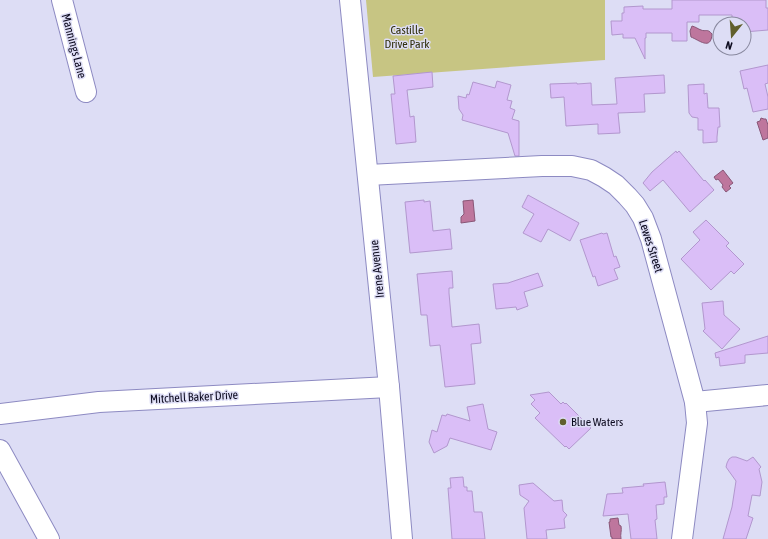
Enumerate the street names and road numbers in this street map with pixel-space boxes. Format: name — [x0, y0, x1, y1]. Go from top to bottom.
street label: Mannings Lane — [59, 12, 89, 80]
street label: Lewes Street — [636, 218, 666, 275]
street label: Irene Avenue — [367, 239, 387, 299]
street label: Mitchell Baker Drive — [150, 388, 238, 406]

